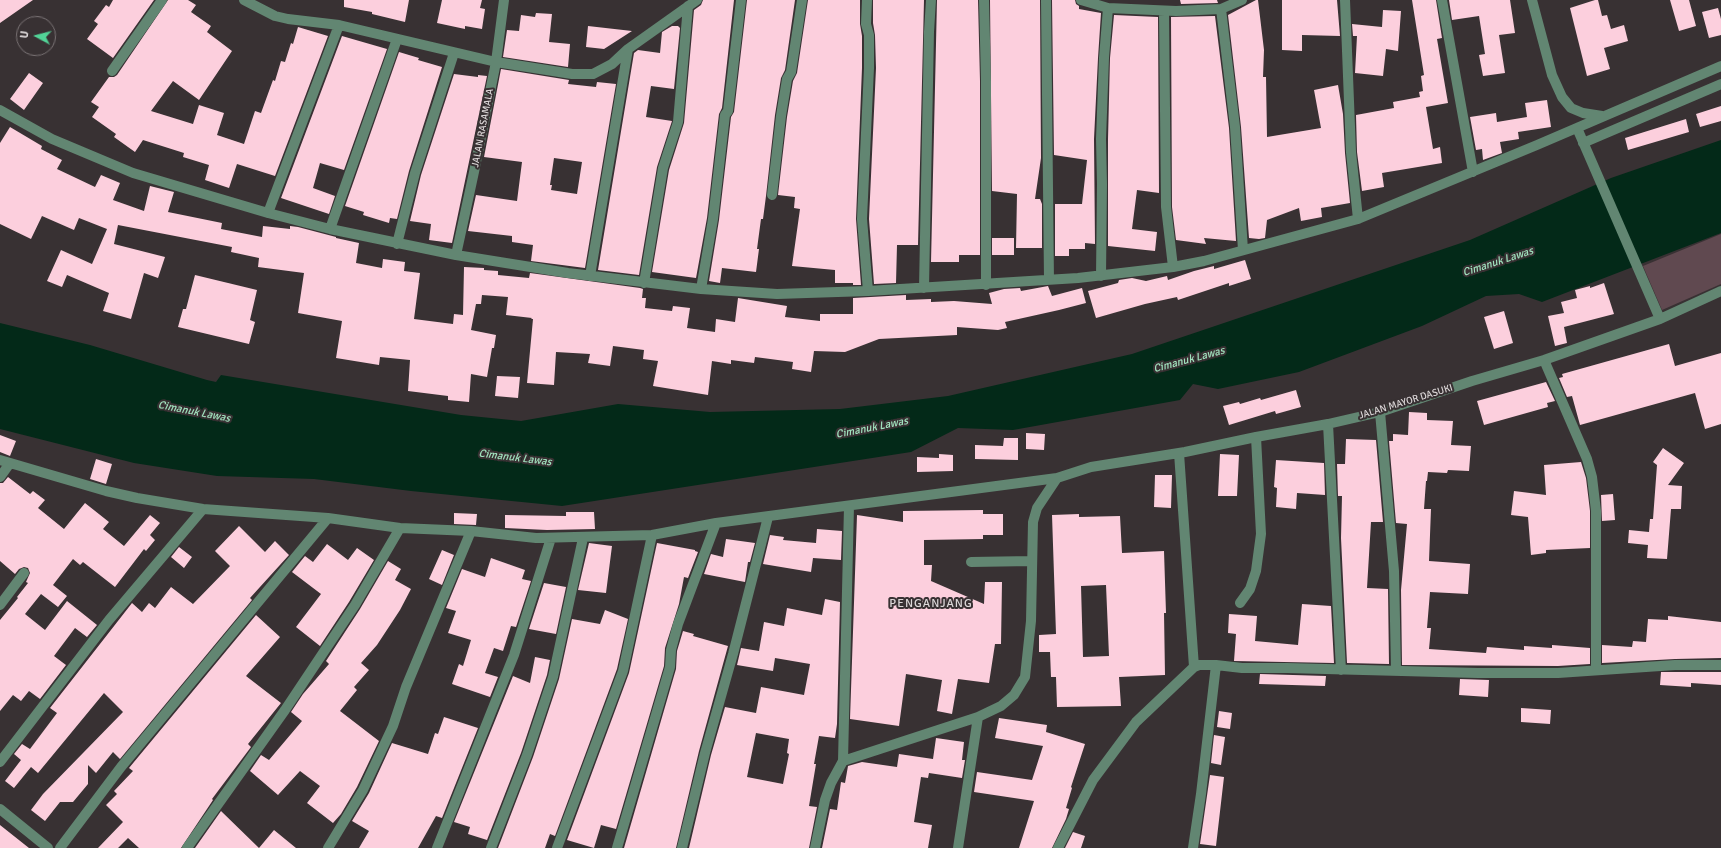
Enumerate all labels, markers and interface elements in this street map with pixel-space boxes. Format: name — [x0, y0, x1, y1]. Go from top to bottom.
north arrow — [16, 16, 56, 56]
text: U — [18, 30, 31, 39]
street label: JALAN RASAMALA — [469, 88, 497, 168]
water label: Cimanuk Lawas — [1461, 244, 1535, 280]
water label: Cimanuk Lawas — [1152, 344, 1226, 376]
street label: JALAN MAYOR DASUKI — [1358, 382, 1454, 422]
water label: Cimanuk Lawas — [157, 399, 231, 425]
water label: Cimanuk Lawas — [835, 415, 909, 441]
water label: Cimanuk Lawas — [478, 447, 552, 469]
district label: PENGANJANG — [889, 597, 973, 611]

